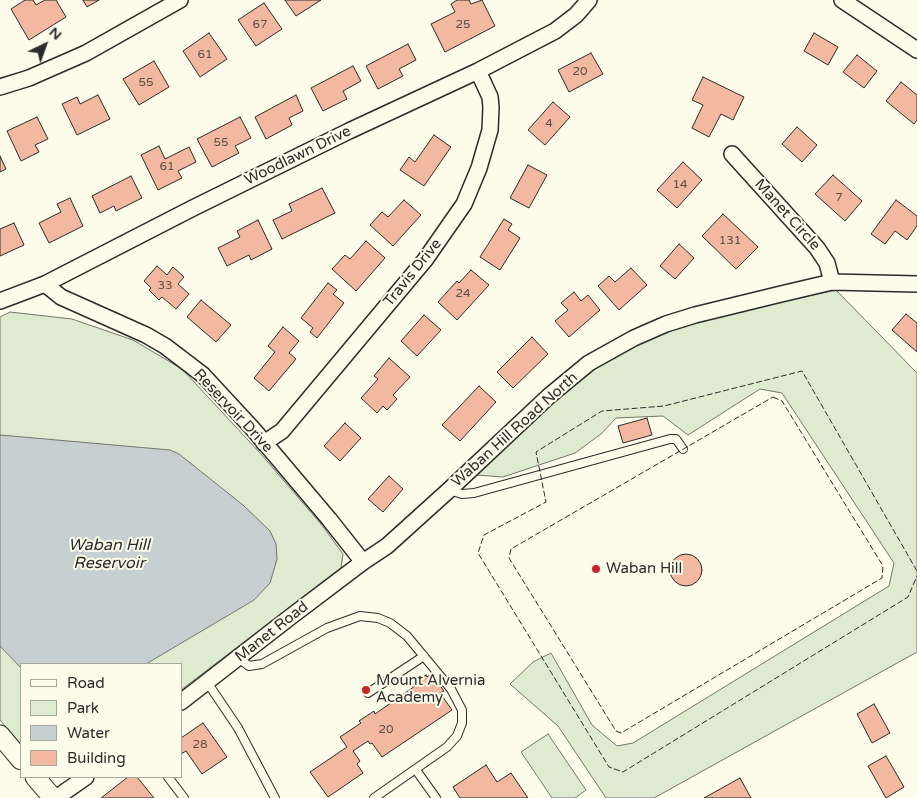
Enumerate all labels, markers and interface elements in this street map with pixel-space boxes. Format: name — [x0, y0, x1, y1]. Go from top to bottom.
house number: 67 — [252, 18, 268, 32]
house number: 25 — [455, 18, 471, 32]
north arrow — [20, 20, 70, 70]
text: N — [46, 23, 65, 44]
house number: 61 — [197, 48, 213, 62]
house number: 20 — [572, 65, 588, 79]
house number: 55 — [138, 76, 154, 90]
house number: 4 — [545, 117, 553, 131]
street label: Woodlawn Drive — [242, 122, 354, 190]
house number: 55 — [213, 136, 229, 150]
house number: 61 — [159, 160, 175, 174]
street label: Manet Circle — [750, 176, 824, 254]
house number: 14 — [672, 178, 688, 192]
house number: 7 — [835, 191, 843, 205]
house number: 131 — [719, 234, 741, 248]
street label: Travis Drive — [380, 235, 446, 311]
house number: 33 — [157, 279, 173, 293]
house number: 24 — [455, 287, 471, 301]
street label: Reservoir Drive — [190, 365, 276, 457]
street label: Waban Hill Road North — [448, 369, 582, 491]
water label: Waban Hill Reservoir — [68, 536, 150, 574]
place label: Waban Hill — [606, 560, 682, 578]
marker: Waban Hill — [590, 563, 602, 575]
street label: Manet Road — [232, 598, 312, 666]
legend — [20, 663, 182, 778]
place label: Mount Alvernia Academy — [376, 672, 485, 707]
text: Road — [67, 674, 105, 692]
marker: Mount Alvernia Academy — [360, 684, 372, 696]
text: Park — [67, 699, 99, 717]
house number: 20 — [378, 723, 394, 737]
text: Water — [67, 724, 110, 742]
house number: 28 — [192, 738, 208, 752]
text: Building — [67, 749, 126, 767]

